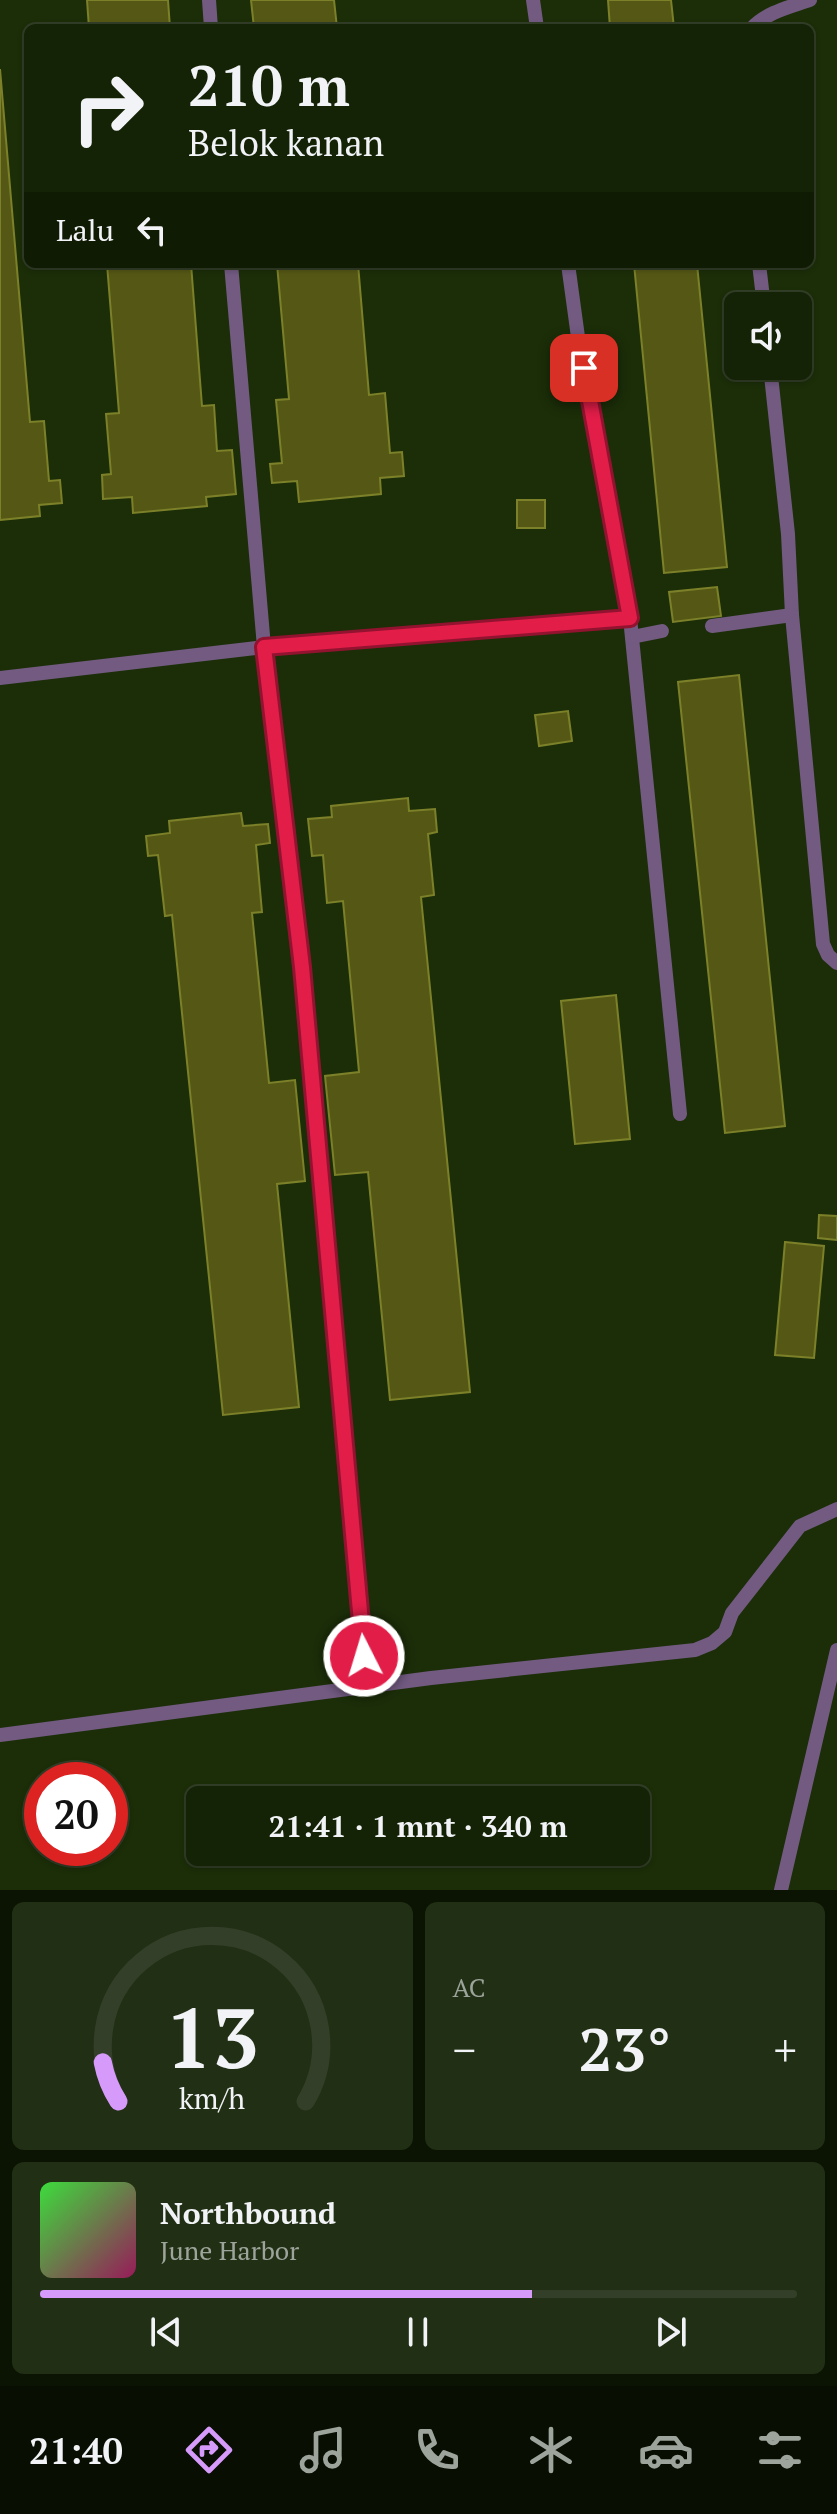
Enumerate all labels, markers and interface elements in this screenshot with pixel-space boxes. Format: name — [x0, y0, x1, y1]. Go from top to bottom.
text: 210 m — [188, 48, 350, 122]
icon: right — [56, 56, 160, 160]
text: Belok kanan — [188, 119, 384, 166]
icon: left — [130, 208, 174, 252]
text: Lalu — [56, 210, 114, 250]
map controls — [724, 292, 812, 380]
button: sound — [724, 292, 812, 380]
pin — [550, 334, 618, 402]
icon: arrive — [562, 346, 606, 390]
position arrow — [322, 1614, 406, 1698]
speed limit sign: 20 — [24, 1762, 128, 1866]
text: 21:41 · 1 mnt · 340 m — [269, 1806, 567, 1846]
text: AC — [453, 1970, 486, 2004]
text: 13 — [165, 1982, 259, 2092]
text: 23° — [578, 2009, 671, 2088]
text: − — [453, 2020, 476, 2079]
text: + — [774, 2020, 797, 2079]
text: km/h — [179, 2079, 245, 2117]
text: Northbound — [160, 2193, 336, 2233]
text: June Harbor — [160, 2233, 299, 2267]
icon: previous — [144, 2310, 188, 2354]
icon: pause — [396, 2310, 440, 2354]
icon: next — [649, 2310, 693, 2354]
icon: directions — [181, 2422, 237, 2478]
icon: music — [295, 2422, 351, 2478]
icon: phone — [409, 2422, 465, 2478]
icon: climate — [523, 2422, 579, 2478]
icon: car — [638, 2422, 694, 2478]
icon: filters — [752, 2422, 808, 2478]
text: 21:40 — [29, 2427, 123, 2474]

